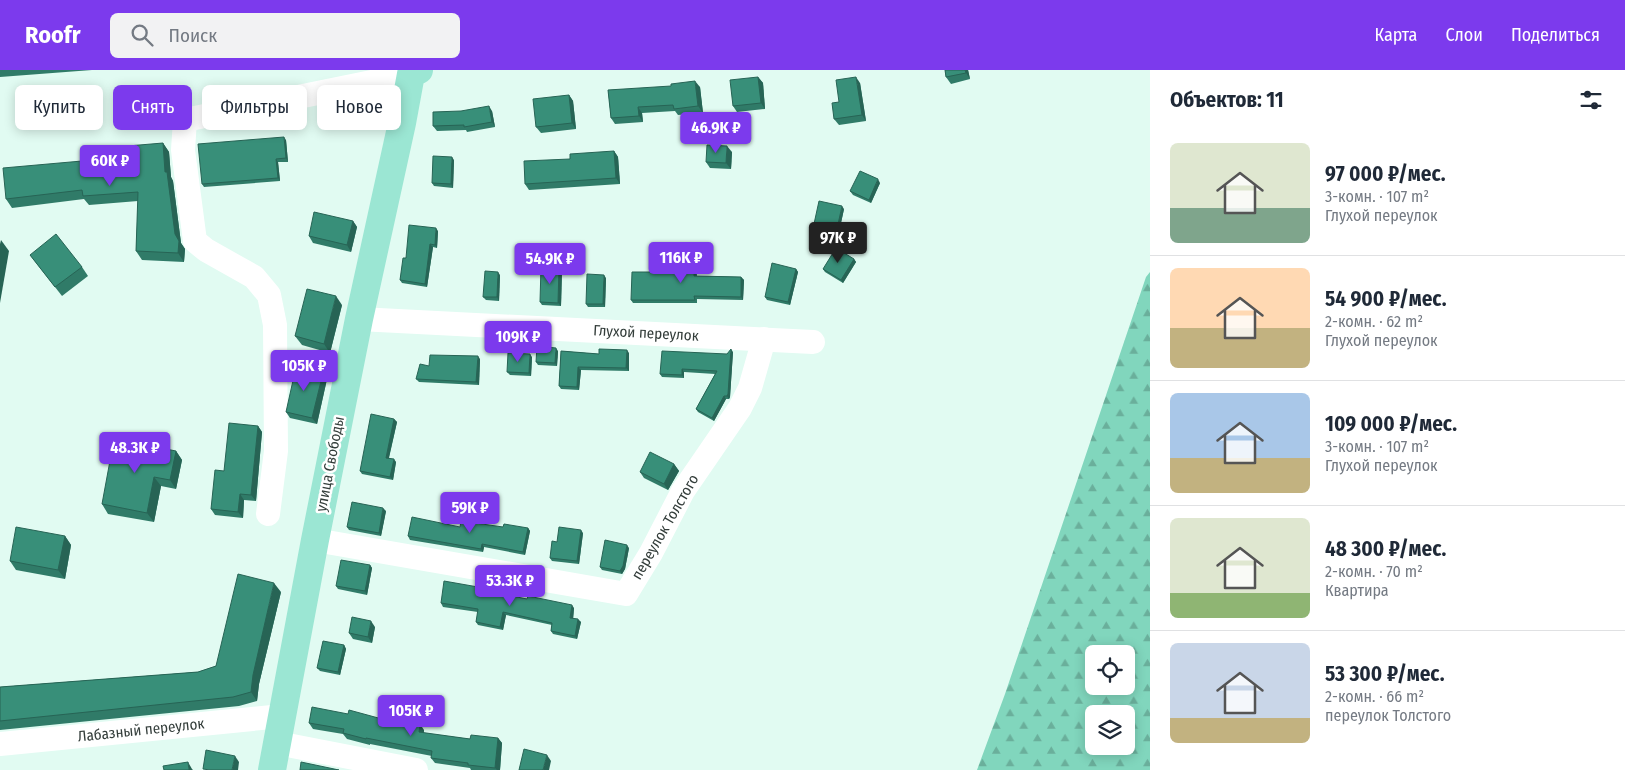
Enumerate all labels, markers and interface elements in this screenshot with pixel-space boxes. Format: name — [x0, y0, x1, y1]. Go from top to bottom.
search box — [110, 13, 460, 58]
text: Roofr — [25, 21, 80, 49]
icon: search — [128, 21, 156, 49]
text: Поиск — [168, 24, 217, 47]
text: Карта — [1374, 24, 1417, 46]
text: Слои — [1445, 24, 1483, 46]
text: Поделиться — [1511, 24, 1600, 46]
chip: Купить — [15, 85, 103, 130]
chip: Снять — [113, 85, 192, 130]
chip: Фильтры — [202, 85, 307, 130]
chip: Новое — [317, 85, 401, 130]
icon: filters — [1577, 86, 1605, 114]
text: Объектов: 11 — [1170, 87, 1284, 113]
pin: 46.9K ₽ — [670, 112, 762, 154]
text: 46.9K ₽ — [691, 118, 741, 137]
pin: 60K ₽ — [75, 144, 145, 187]
text: 60K ₽ — [91, 151, 129, 170]
text: 97 000 ₽/мес. — [1325, 161, 1446, 187]
icon: home — [1210, 163, 1270, 223]
text: 3-комн. · 107 m² — [1325, 187, 1429, 206]
text: Глухой переулок — [1325, 206, 1438, 225]
pin: 97K ₽ — [803, 222, 873, 264]
text: 97K ₽ — [820, 228, 856, 247]
pin: 54.9K ₽ — [504, 242, 596, 285]
pin: 116K ₽ — [640, 242, 722, 284]
text: 116K ₽ — [660, 248, 702, 267]
text: 54.9K ₽ — [526, 249, 574, 268]
text: 54 900 ₽/мес. — [1325, 286, 1447, 312]
icon: home — [1210, 288, 1270, 348]
text: 2-комн. · 62 m² — [1325, 312, 1423, 331]
pin: 109K ₽ — [477, 320, 559, 363]
street label: Глухой переулок — [593, 321, 699, 345]
text: 109K ₽ — [496, 327, 540, 346]
text: Глухой переулок — [1325, 331, 1438, 350]
pin: 105K ₽ — [263, 350, 345, 392]
text: 105K ₽ — [282, 356, 326, 375]
text: 109 000 ₽/мес. — [1325, 411, 1457, 437]
icon: home — [1210, 413, 1270, 473]
street label: улица Свободы — [312, 415, 348, 513]
pin: 48.3K ₽ — [89, 432, 181, 474]
text: 3-комн. · 107 m² — [1325, 437, 1429, 456]
text: 48.3K ₽ — [110, 438, 160, 457]
text: Глухой переулок — [1325, 456, 1438, 475]
street label: переулок Толстого — [628, 471, 702, 583]
pin: 59K ₽ — [435, 492, 505, 534]
text: 59K ₽ — [451, 498, 489, 517]
text: 48 300 ₽/мес. — [1325, 536, 1446, 562]
icon: home — [1210, 538, 1270, 598]
text: 2-комн. · 70 m² — [1325, 562, 1423, 581]
pin: 53.3K ₽ — [464, 564, 556, 607]
text: 53.3K ₽ — [486, 571, 534, 590]
text: Квартира — [1325, 581, 1389, 600]
map controls — [1085, 645, 1135, 755]
button: locate — [1085, 645, 1135, 695]
text: 53 300 ₽/мес. — [1325, 661, 1445, 687]
icon: home — [1210, 663, 1270, 723]
text: 2-комн. · 66 m² — [1325, 687, 1424, 706]
pin: 105K ₽ — [370, 694, 452, 737]
text: 105K ₽ — [389, 701, 433, 720]
button: layers — [1085, 705, 1135, 755]
text: переулок Толстого — [1325, 706, 1451, 725]
street label: Лабазный переулок — [77, 714, 205, 746]

